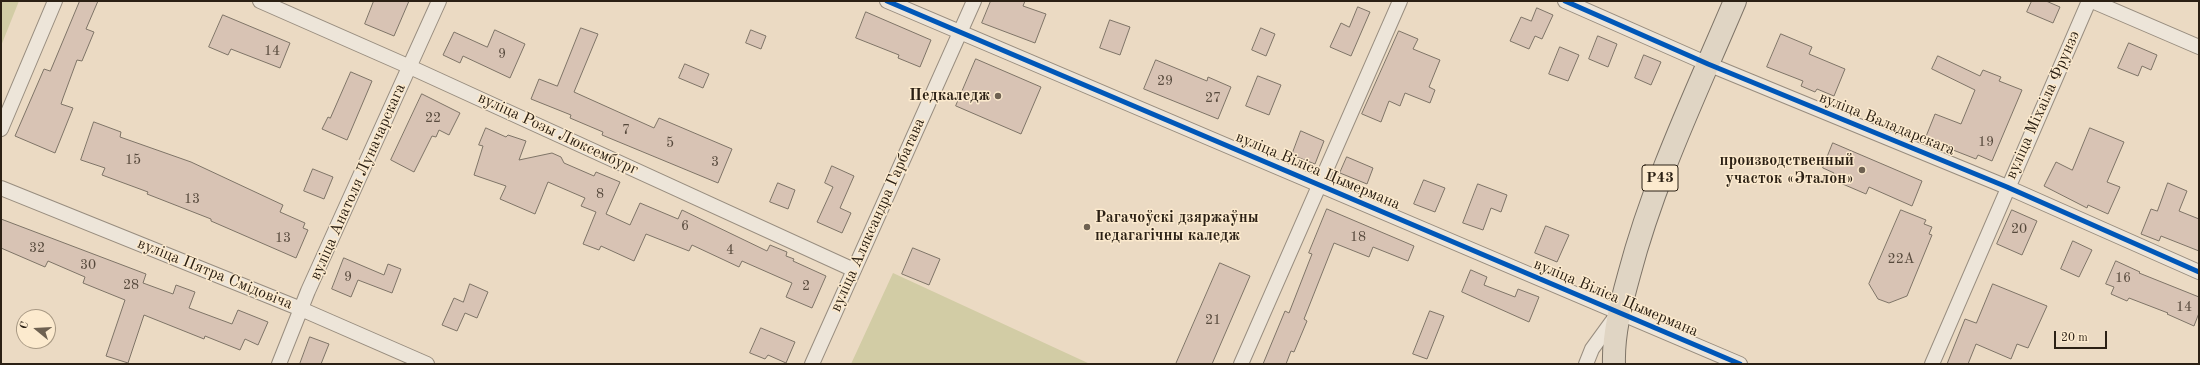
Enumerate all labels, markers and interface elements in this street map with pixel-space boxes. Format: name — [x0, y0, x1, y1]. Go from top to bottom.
street label: вуліца Міхаіла Фрунзэ — [2002, 28, 2084, 182]
house number: 14 — [264, 43, 280, 59]
house number: 9 — [498, 46, 506, 62]
house number: 29 — [1157, 73, 1173, 89]
street label: вуліца Анатоля Луначарскага — [306, 81, 410, 283]
place label: Педкаледж — [909, 86, 990, 106]
street label: вуліца Розы Люксембург — [475, 88, 641, 180]
street label: вуліца Валадарскага — [1816, 88, 1958, 160]
house number: 27 — [1205, 90, 1221, 106]
marker: Педкаледж — [993, 91, 1003, 101]
house number: 22 — [425, 110, 441, 126]
street label: вуліца Аляксандра Гарбатава — [826, 115, 930, 315]
house number: 7 — [622, 122, 630, 138]
street label: вуліца Віліса Цымермана — [1233, 128, 1403, 214]
house number: 19 — [1978, 134, 1994, 150]
house number: 5 — [666, 135, 674, 151]
place label: производственный участок «Эталон» — [1719, 151, 1854, 189]
house number: 15 — [125, 152, 141, 168]
house number: 3 — [711, 154, 719, 170]
road number: Р43 — [1642, 165, 1678, 191]
marker: производственный участок «Эталон» — [1857, 165, 1867, 175]
house number: 8 — [596, 186, 604, 202]
house number: 13 — [184, 191, 200, 207]
place label: Рагачоўскі дзяржаўны педагагічны каледж — [1095, 208, 1259, 246]
house number: 6 — [681, 218, 689, 234]
house number: 20 — [2011, 221, 2027, 237]
marker: Рагачоўскі дзяржаўны педагагічны каледж — [1082, 222, 1092, 232]
house number: 18 — [1350, 229, 1366, 245]
house number: 13 — [275, 230, 291, 246]
street label: вуліца Пятра Смідовіча — [134, 234, 296, 314]
house number: 32 — [29, 240, 45, 256]
house number: 4 — [726, 242, 734, 258]
house number: 22А — [1888, 251, 1914, 267]
street label: вуліца Віліса Цымермана — [1531, 255, 1701, 341]
house number: 30 — [80, 257, 96, 273]
house number: 9 — [344, 269, 352, 285]
house number: 16 — [2115, 270, 2131, 286]
house number: 28 — [123, 277, 139, 293]
house number: 2 — [802, 278, 810, 294]
house number: 14 — [2176, 299, 2192, 315]
north arrow — [16, 309, 56, 349]
house number: 21 — [1205, 312, 1221, 328]
text: С — [19, 320, 31, 331]
scale bar — [2056, 323, 2109, 349]
text: 20 m — [2061, 332, 2088, 344]

